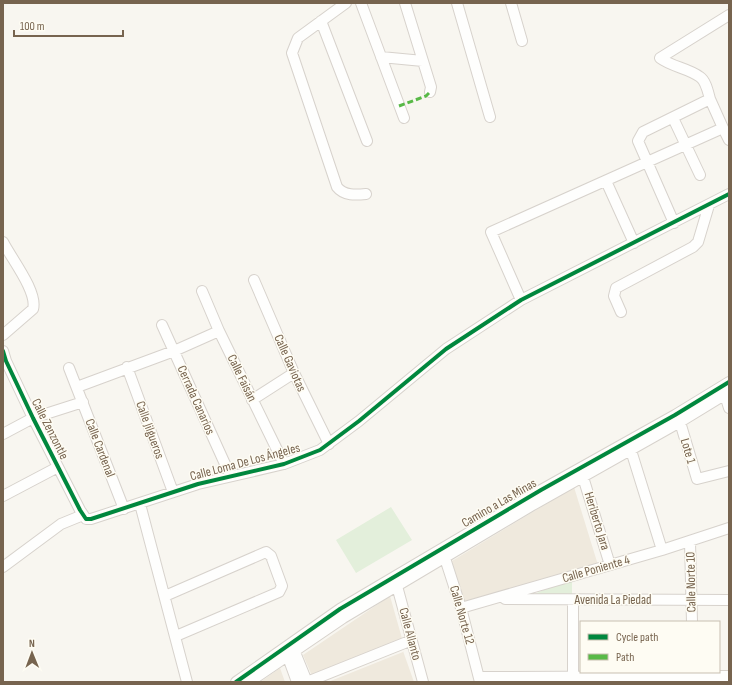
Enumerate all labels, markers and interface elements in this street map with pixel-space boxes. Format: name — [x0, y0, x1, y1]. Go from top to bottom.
scale bar — [14, 12, 123, 38]
text: 100 m — [20, 19, 45, 34]
street label: Calle Gaviotas — [270, 332, 310, 394]
street label: Calle Faisán — [224, 352, 260, 404]
street label: Cerrada Canarios — [174, 363, 218, 437]
street label: Calle Zenzontle — [28, 396, 72, 462]
street label: Calle Jilgueros — [132, 399, 168, 461]
street label: Calle Cardenal — [82, 416, 118, 480]
street label: Lote 1 — [677, 436, 699, 466]
street label: Calle Loma De Los Ángeles — [188, 440, 302, 484]
street label: Camino a Las Minas — [459, 475, 540, 531]
street label: Heriberto Jara — [581, 490, 613, 552]
street label: Calle Norte 10 — [682, 551, 700, 612]
street label: Calle Poniente 4 — [560, 552, 632, 586]
street label: Calle Norte 12 — [446, 584, 478, 646]
street label: Avenida La Piedad — [574, 592, 651, 608]
street label: Calle Allanto — [395, 606, 425, 662]
legend — [580, 621, 720, 673]
text: Cycle path — [616, 630, 658, 645]
north arrow — [12, 633, 52, 673]
text: N — [29, 637, 35, 650]
text: Path — [616, 650, 634, 665]

